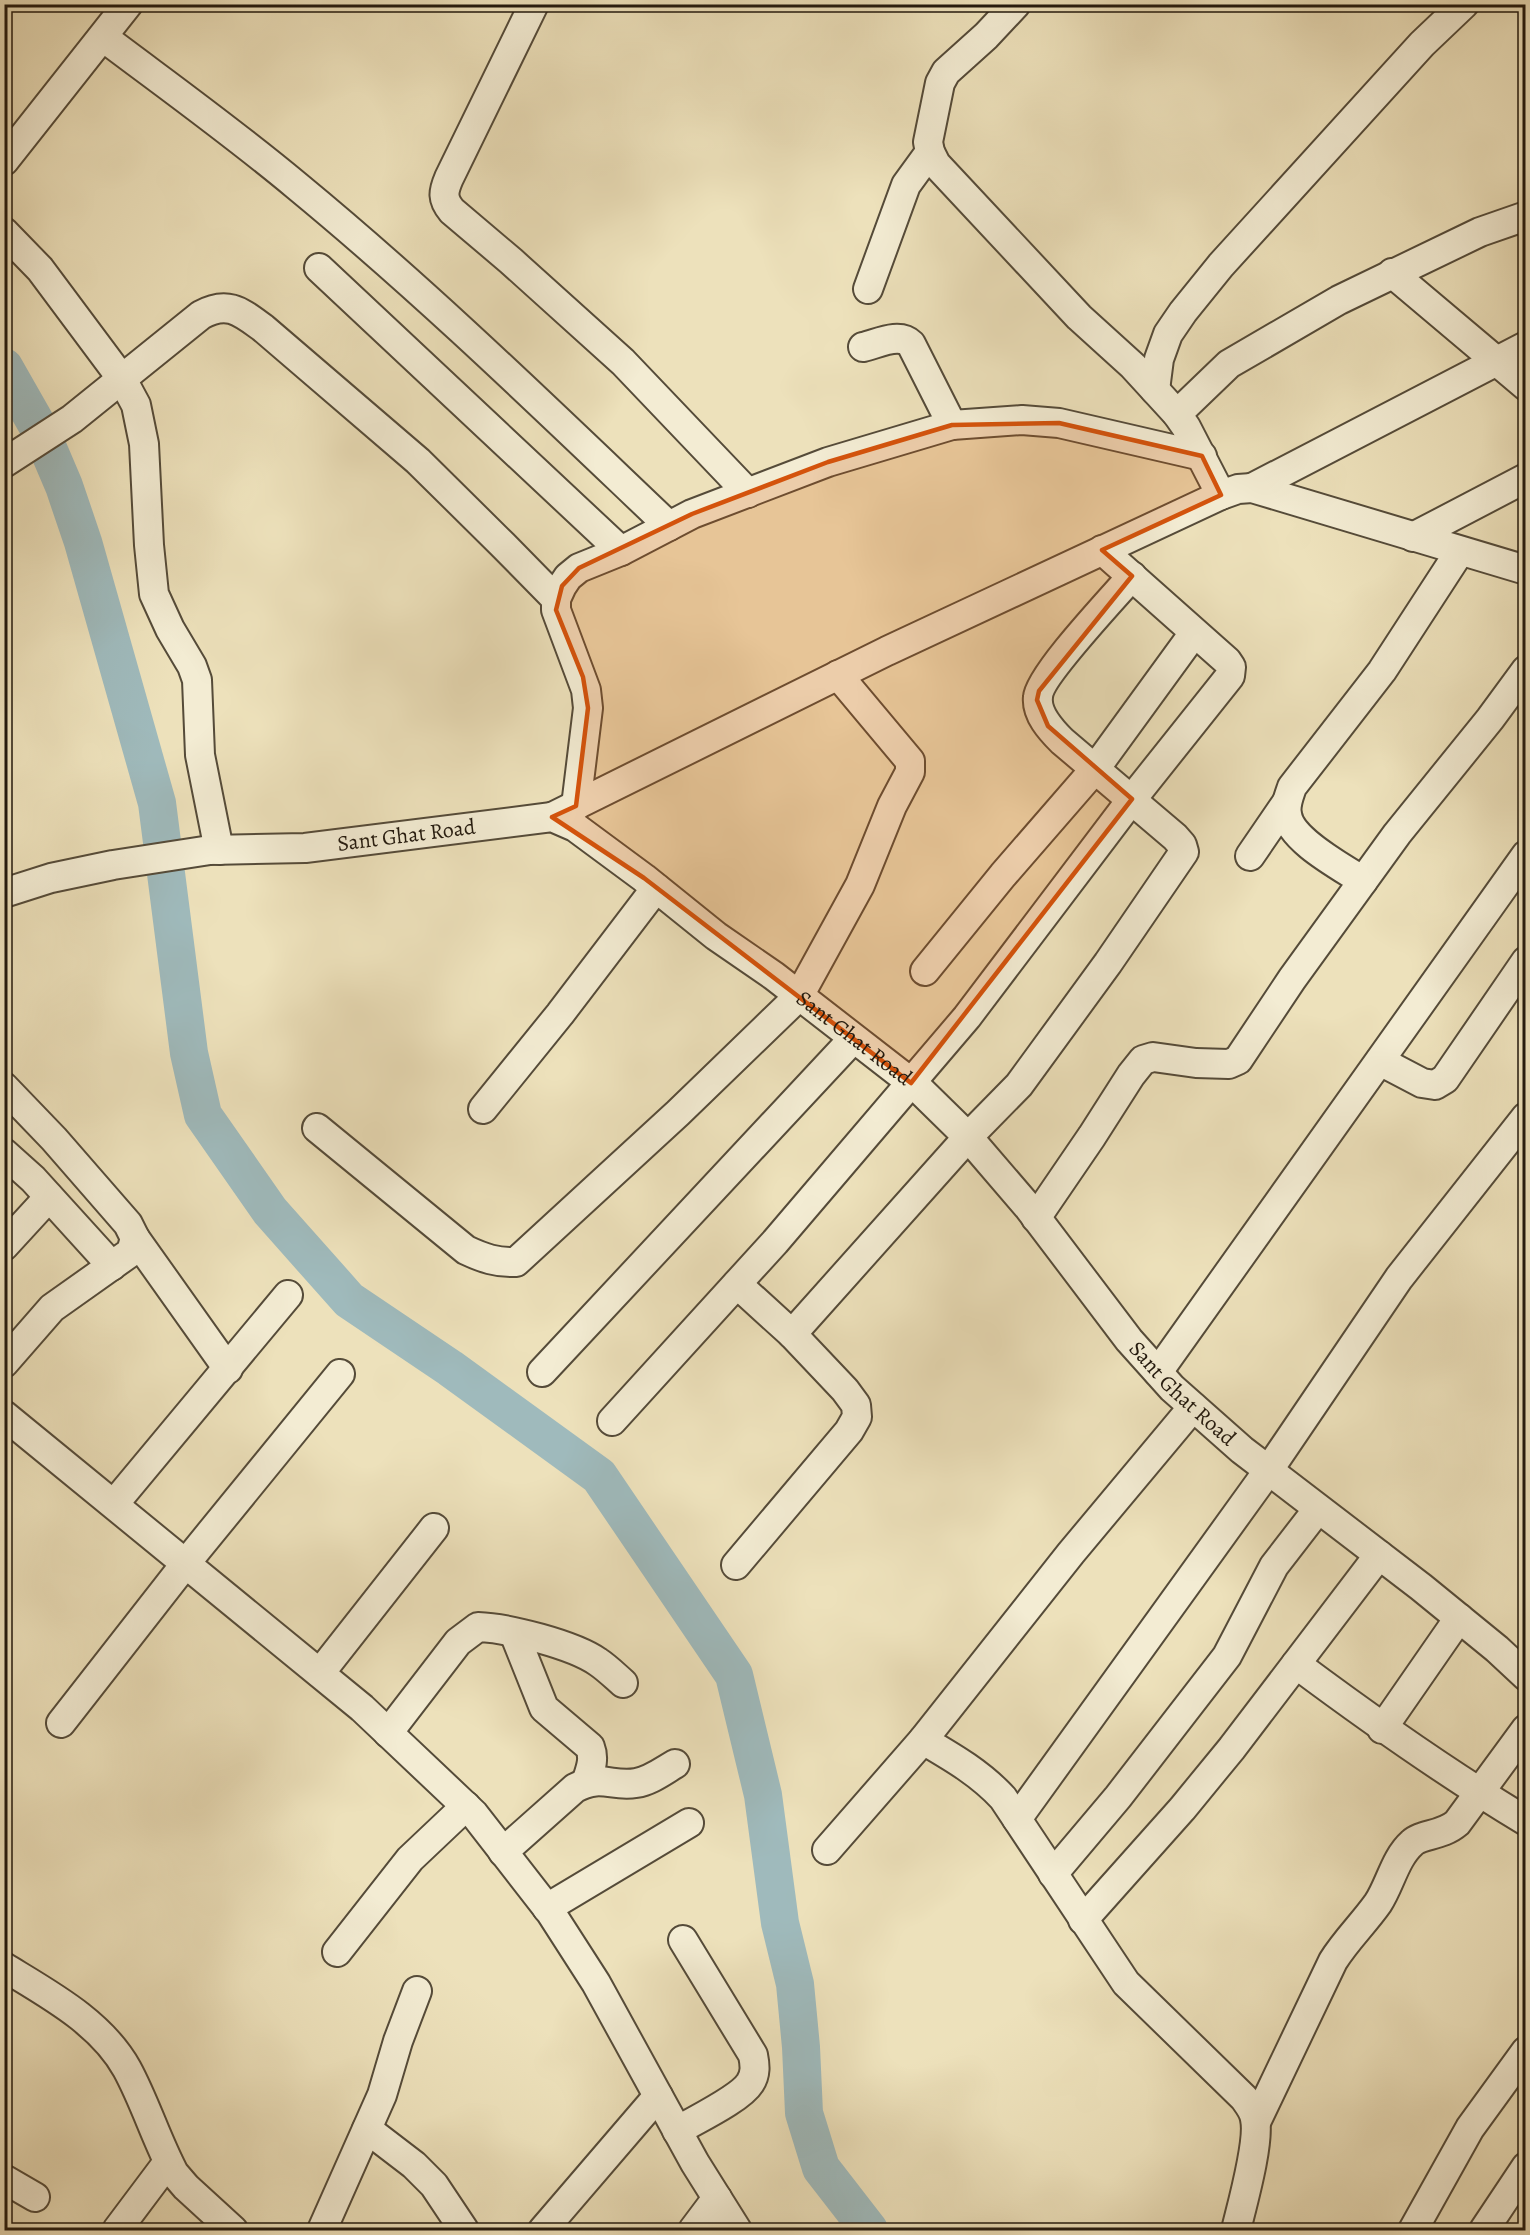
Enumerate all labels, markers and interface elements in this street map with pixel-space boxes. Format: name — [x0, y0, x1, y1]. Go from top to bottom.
street label: Sant Ghat Road — [335, 812, 477, 859]
street label: Sant Ghat Road — [790, 984, 918, 1093]
street label: Sant Ghat Road — [1122, 1335, 1243, 1453]

